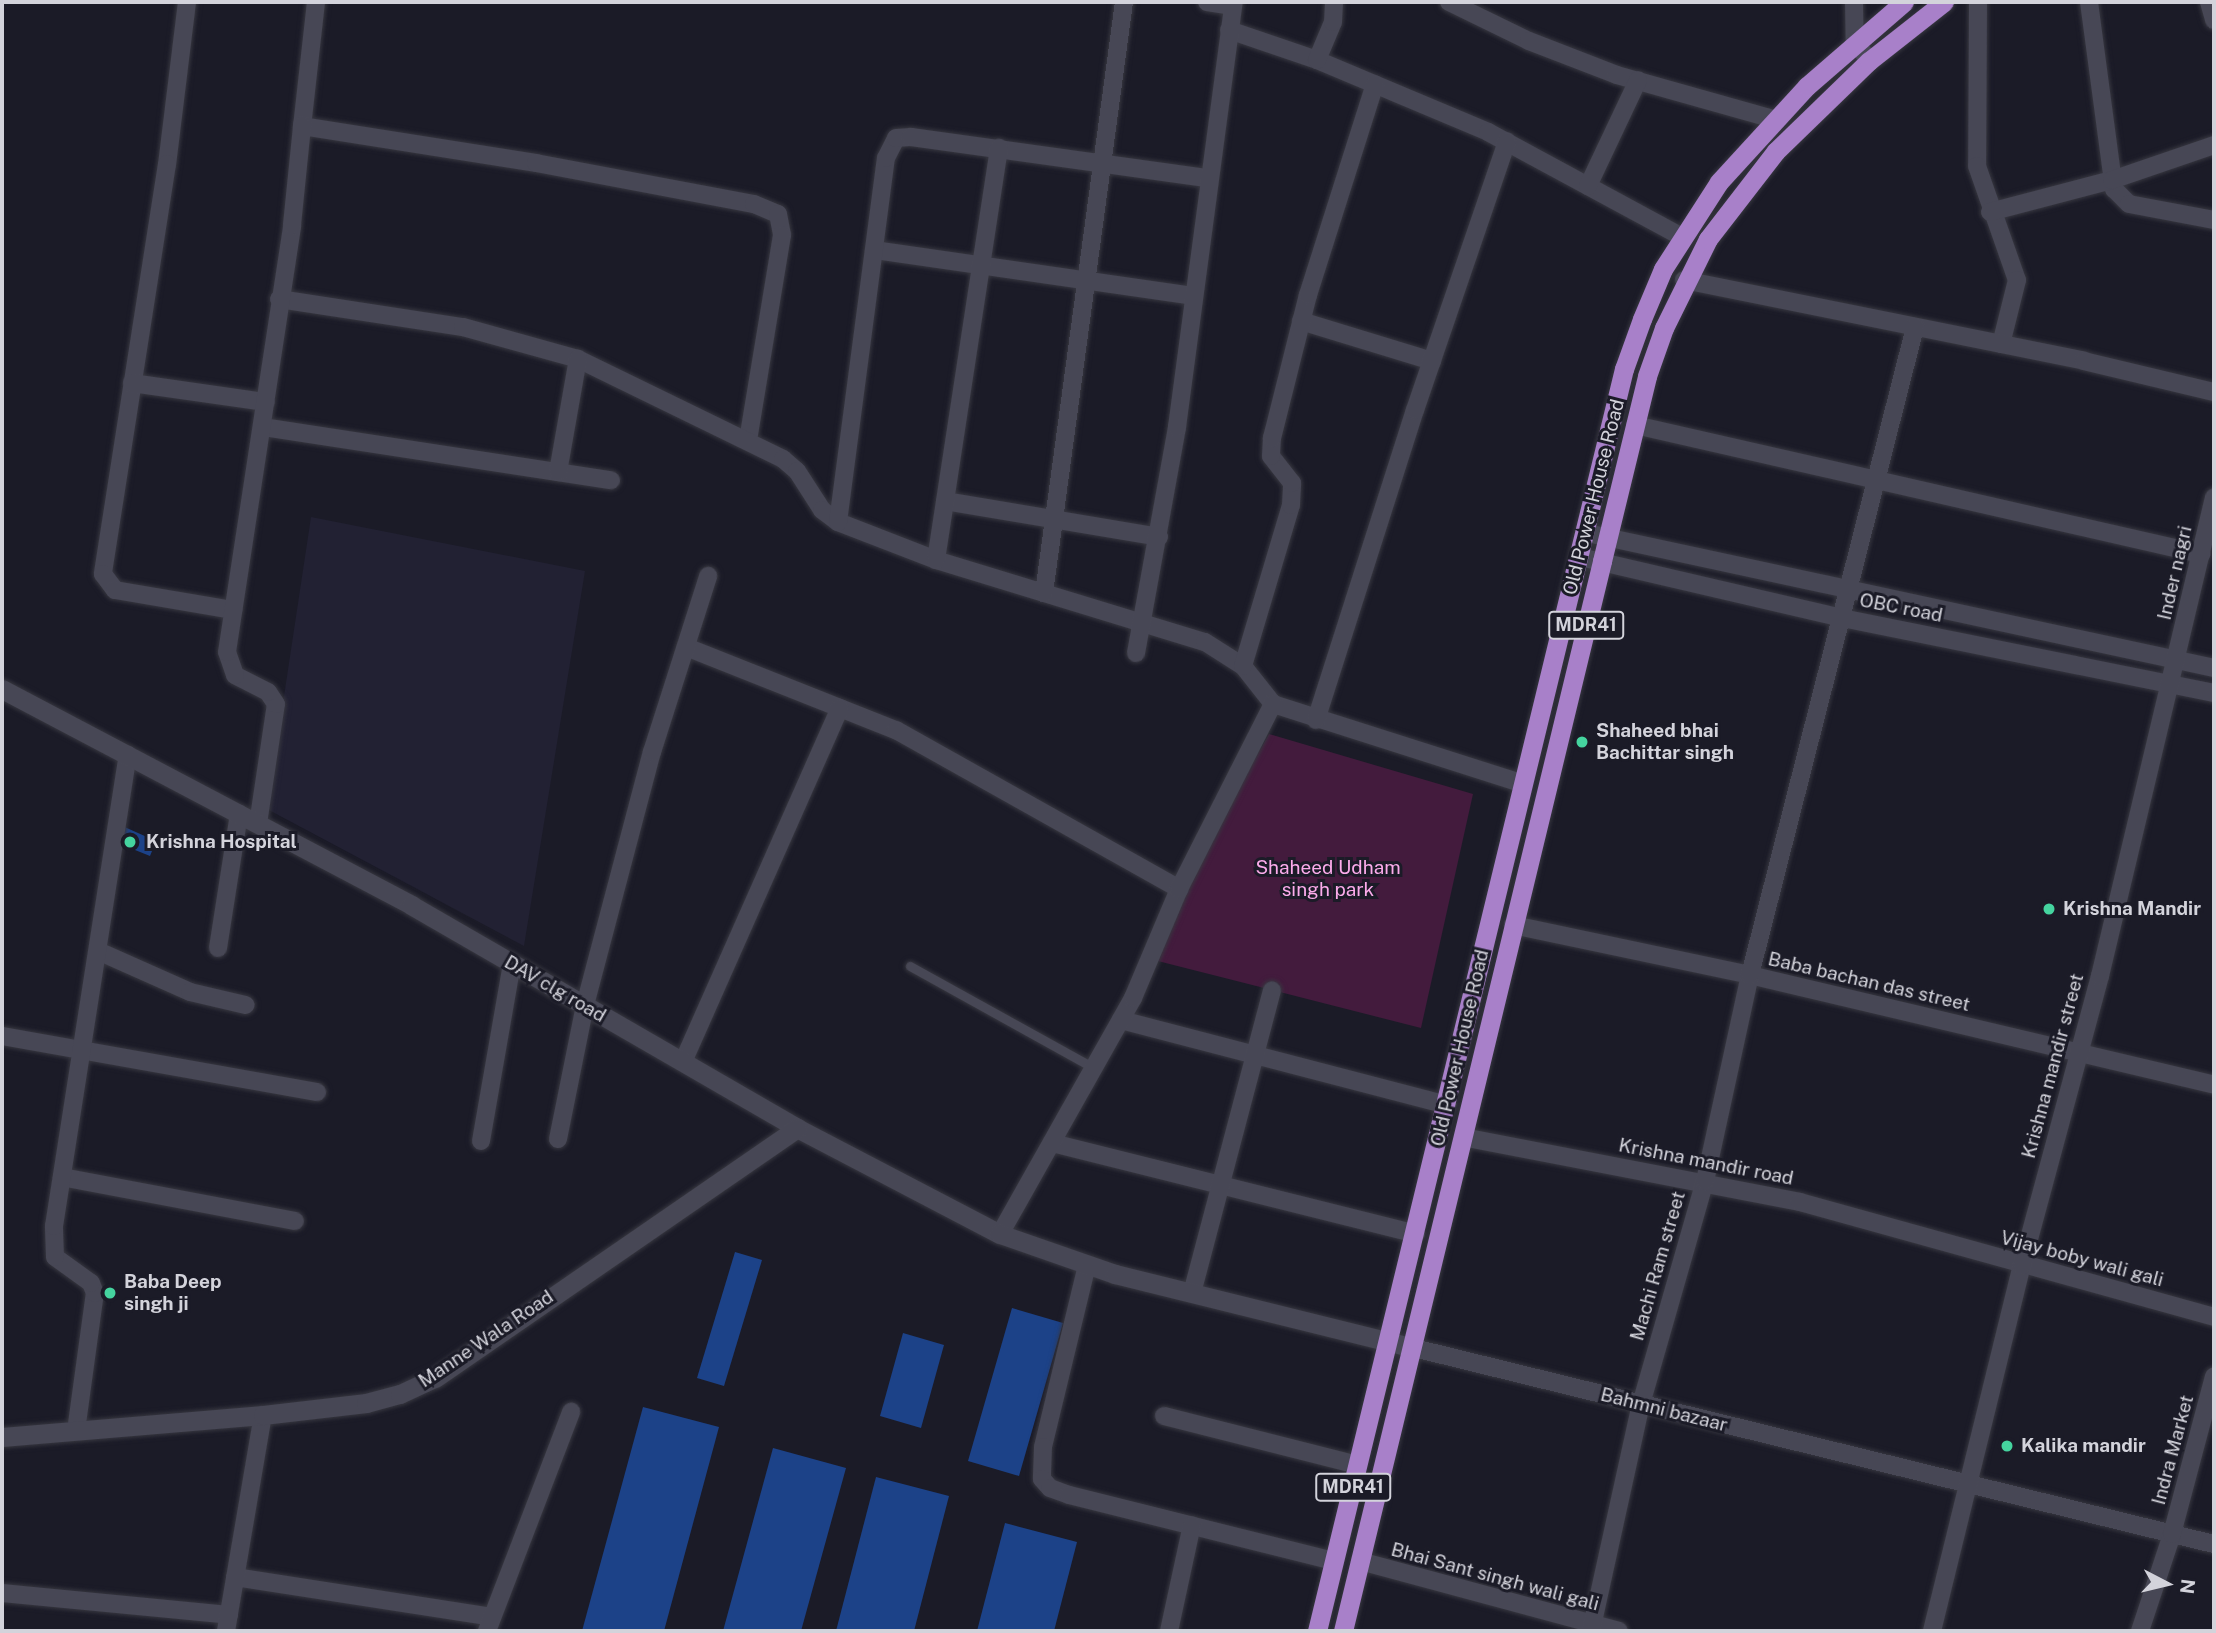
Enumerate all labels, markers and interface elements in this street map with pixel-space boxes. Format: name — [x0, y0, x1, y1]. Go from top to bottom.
street label: Old Power House Road — [1559, 397, 1629, 597]
street label: Inder nagri — [2153, 524, 2197, 622]
street label: OBC road — [1858, 589, 1944, 627]
road number: MDR41 — [1548, 610, 1624, 640]
place label: Shaheed bhai Bachittar singh — [1596, 720, 1734, 764]
marker: Shaheed bhai Bachittar singh — [1574, 734, 1590, 750]
place label: Krishna Hospital — [146, 831, 297, 853]
marker: Krishna Hospital — [120, 832, 140, 852]
park label: Shaheed Udham singh park — [1255, 857, 1401, 901]
place label: Krishna Mandir — [2063, 898, 2201, 920]
marker: Krishna Mandir — [2041, 901, 2057, 917]
street label: Old Power House Road — [1426, 947, 1494, 1149]
street label: Baba bachan das street — [1766, 948, 1972, 1016]
street label: DAV clg road — [500, 951, 610, 1027]
street label: Krishna mandir street — [2017, 971, 2089, 1161]
street label: Krishna mandir road — [1617, 1134, 1795, 1190]
street label: Machi Ram street — [1626, 1189, 1690, 1343]
street label: Vijay boby wali gali — [1998, 1226, 2166, 1292]
place label: Baba Deep singh ji — [124, 1271, 221, 1315]
marker: Baba Deep singh ji — [102, 1285, 118, 1301]
street label: Manne Wala Road — [414, 1285, 558, 1393]
street label: Bahmni bazaar — [1598, 1383, 1730, 1437]
street label: Indra Market — [2147, 1393, 2199, 1507]
place label: Kalika mandir — [2021, 1435, 2146, 1457]
marker: Kalika mandir — [1999, 1438, 2015, 1454]
road number: MDR41 — [1314, 1472, 1392, 1502]
street label: Bhai Sant singh wali gali — [1388, 1538, 1602, 1616]
north arrow — [2132, 1549, 2202, 1619]
text: N — [2176, 1578, 2200, 1595]

